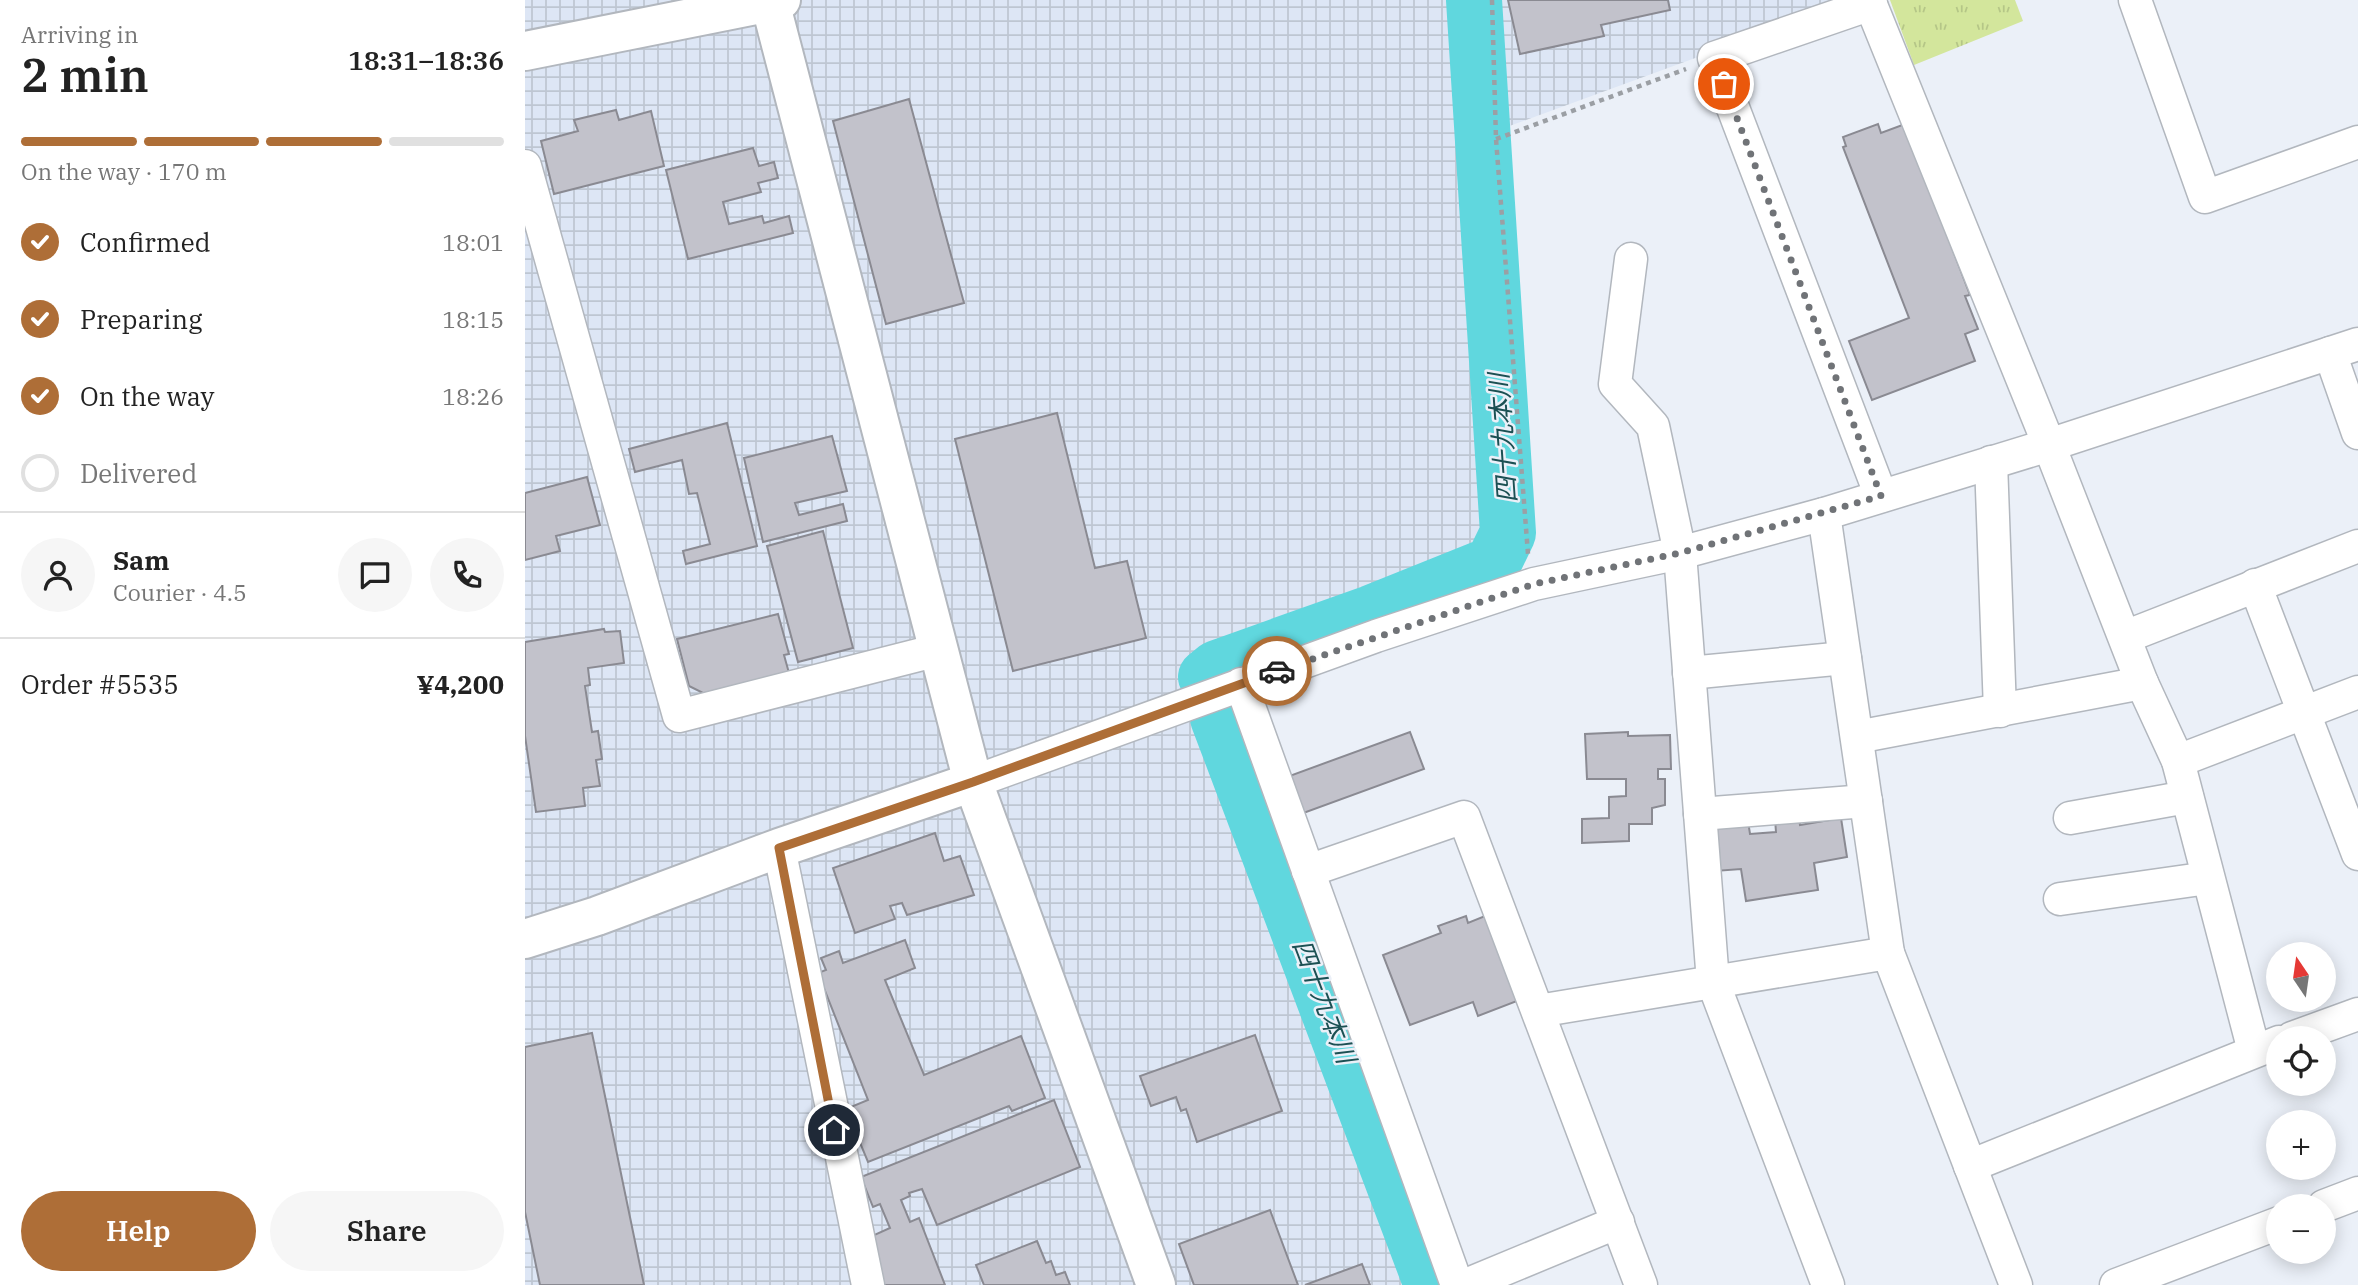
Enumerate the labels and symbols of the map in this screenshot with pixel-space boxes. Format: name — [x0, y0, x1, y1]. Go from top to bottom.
pin — [1694, 54, 1754, 114]
water label: 四十九本川 — [1480, 369, 1523, 504]
courier — [1242, 636, 1312, 706]
water label: 四十九本川 — [1286, 934, 1365, 1071]
north arrow — [2266, 942, 2336, 1012]
pin — [804, 1100, 864, 1160]

